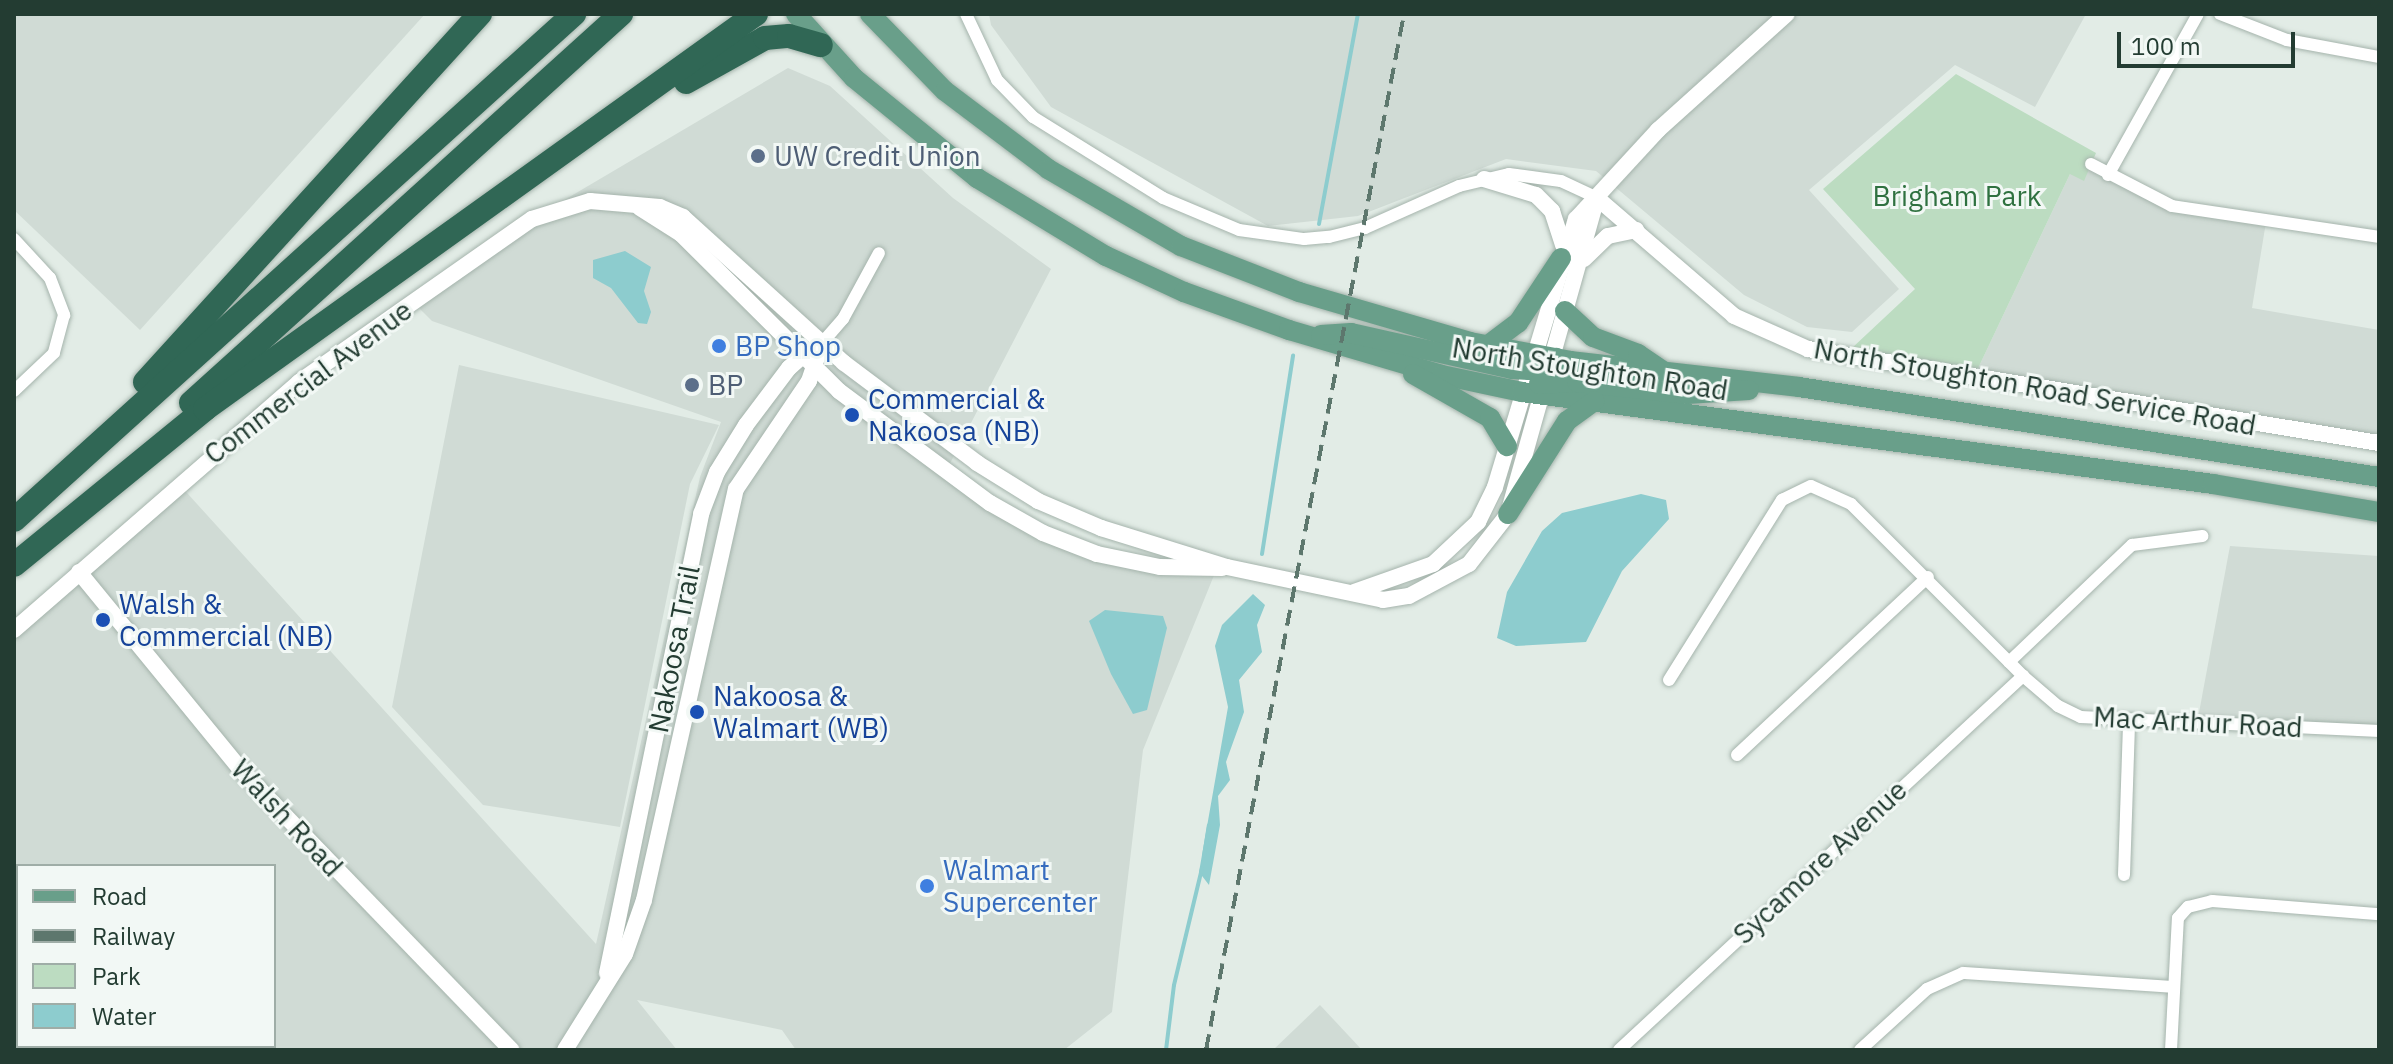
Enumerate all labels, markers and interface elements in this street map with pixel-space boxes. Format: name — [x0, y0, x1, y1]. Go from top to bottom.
scale bar — [2121, 16, 2299, 66]
text: 100 m — [2131, 30, 2201, 62]
place label: UW Credit Union — [774, 139, 981, 173]
marker: UW Credit Union — [749, 147, 767, 165]
park label: Brigham Park — [1873, 179, 2041, 213]
street label: Commercial Avenue — [198, 293, 418, 471]
place label: BP Shop — [735, 329, 841, 363]
street label: North Stoughton Road — [1450, 331, 1730, 407]
street label: North Stoughton Road Service Road — [1811, 332, 2259, 442]
marker: BP Shop — [710, 337, 728, 355]
place label: BP — [708, 368, 743, 402]
marker: BP — [683, 376, 701, 394]
place label: Commercial & Nakoosa (NB) — [868, 382, 1045, 448]
marker: Commercial & Nakoosa (NB) — [843, 406, 861, 424]
street label: Nakoosa Trail — [641, 562, 707, 736]
place label: Walsh & Commercial (NB) — [119, 587, 334, 653]
marker: Walsh & Commercial (NB) — [94, 611, 112, 629]
place label: Nakoosa & Walmart (WB) — [713, 679, 889, 745]
street label: Mac Arthur Road — [2092, 700, 2304, 744]
marker: Nakoosa & Walmart (WB) — [688, 703, 706, 721]
street label: Walsh Road — [224, 753, 350, 883]
street label: Sycamore Avenue — [1726, 773, 1914, 951]
place label: Walmart Supercenter — [943, 853, 1097, 919]
legend — [16, 864, 276, 1048]
marker: Walmart Supercenter — [918, 877, 936, 895]
text: Road — [92, 880, 147, 912]
text: Railway — [92, 920, 175, 952]
text: Park — [92, 960, 141, 992]
text: Water — [92, 1000, 156, 1032]

